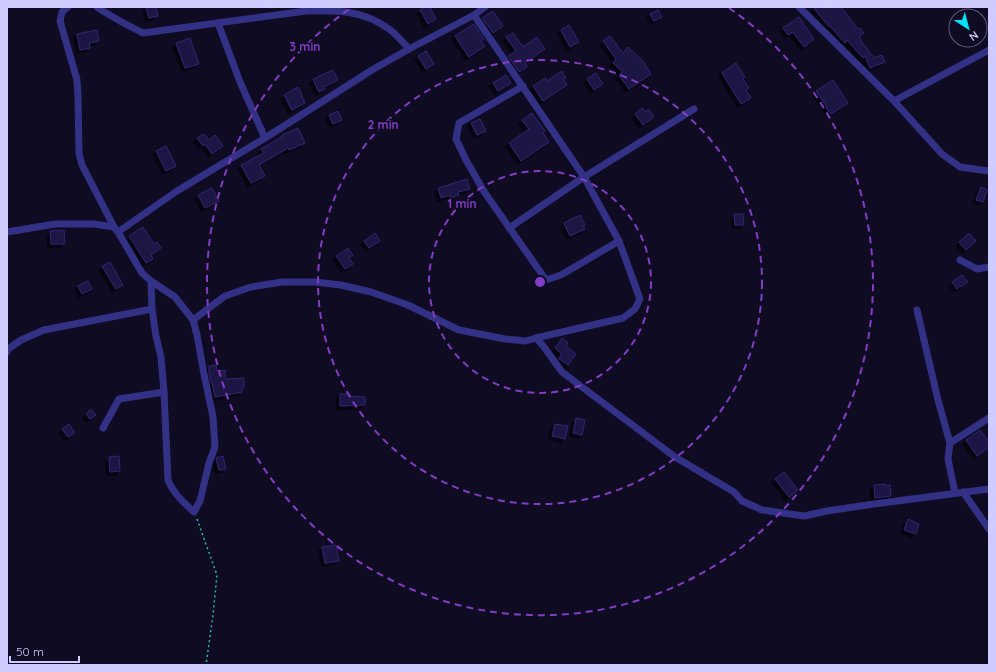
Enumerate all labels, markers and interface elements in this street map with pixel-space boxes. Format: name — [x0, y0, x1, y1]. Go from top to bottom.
north arrow — [948, 8, 988, 48]
text: N — [966, 28, 981, 44]
text: 3 min — [290, 39, 320, 54]
text: 2 min — [367, 117, 399, 132]
text: 1 min — [447, 196, 477, 211]
centre of rings — [533, 275, 547, 289]
scale bar — [10, 638, 79, 664]
text: 50 m — [16, 644, 44, 659]

